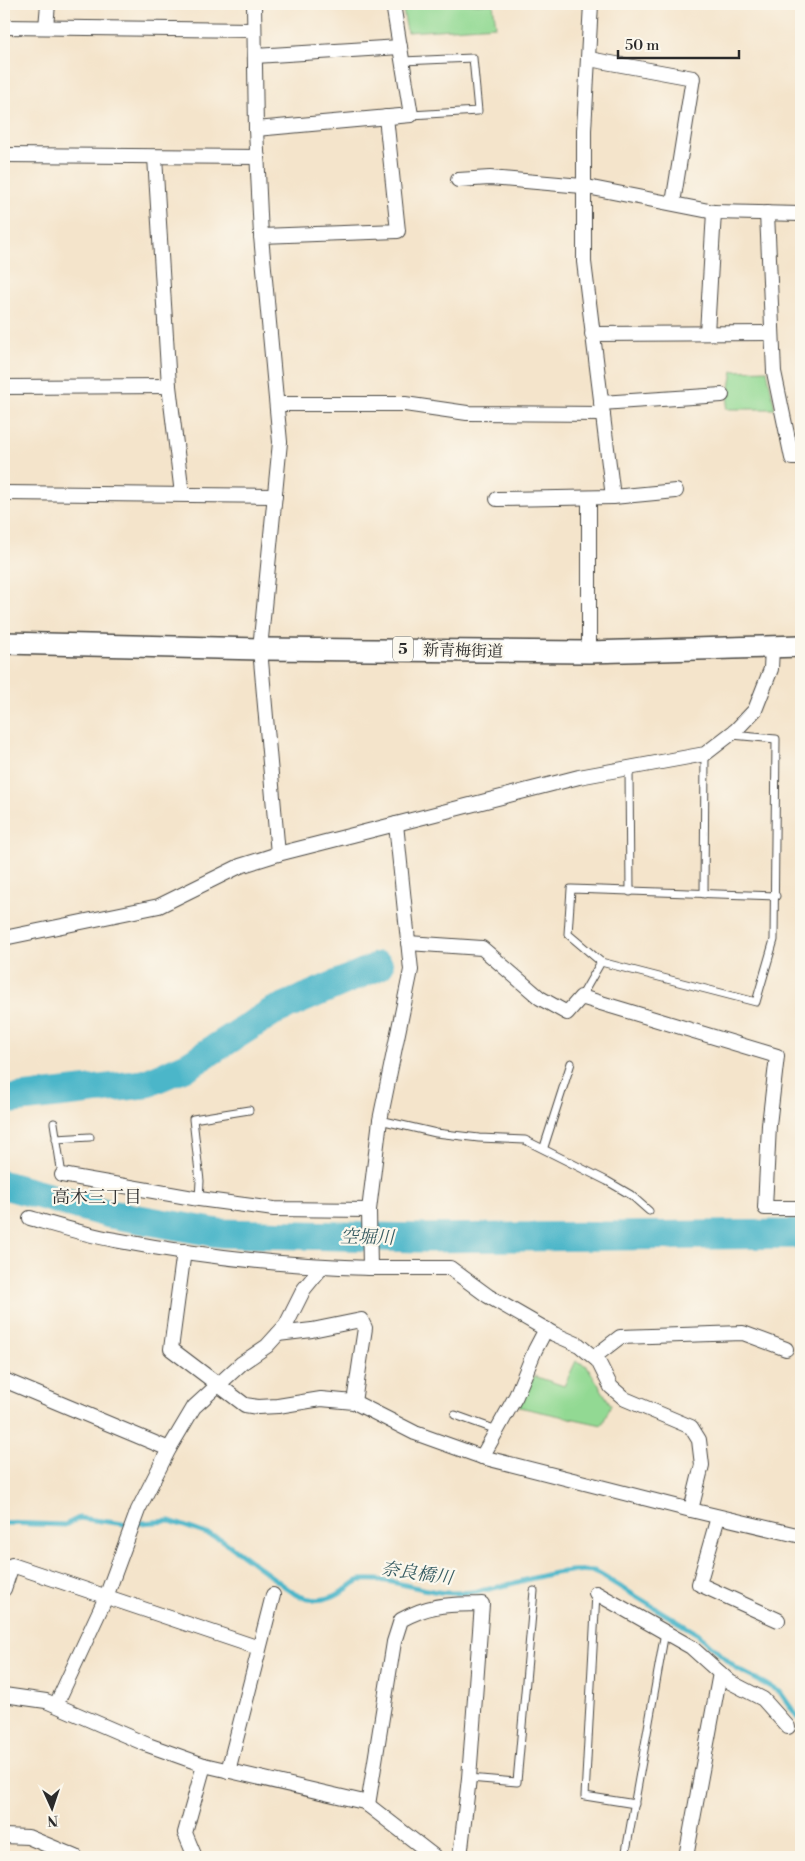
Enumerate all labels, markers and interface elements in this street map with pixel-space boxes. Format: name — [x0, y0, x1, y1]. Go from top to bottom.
scale bar — [618, 28, 739, 60]
text: 50 m — [625, 36, 659, 55]
road number: 5 — [393, 636, 413, 662]
street label: 新青梅街道 — [423, 640, 503, 662]
district label: 高木三丁目 — [52, 1186, 142, 1209]
water label: 空堀川 — [340, 1226, 396, 1250]
water label: 奈良橋川 — [380, 1557, 456, 1590]
north arrow — [28, 1784, 78, 1834]
text: N — [47, 1811, 59, 1829]

